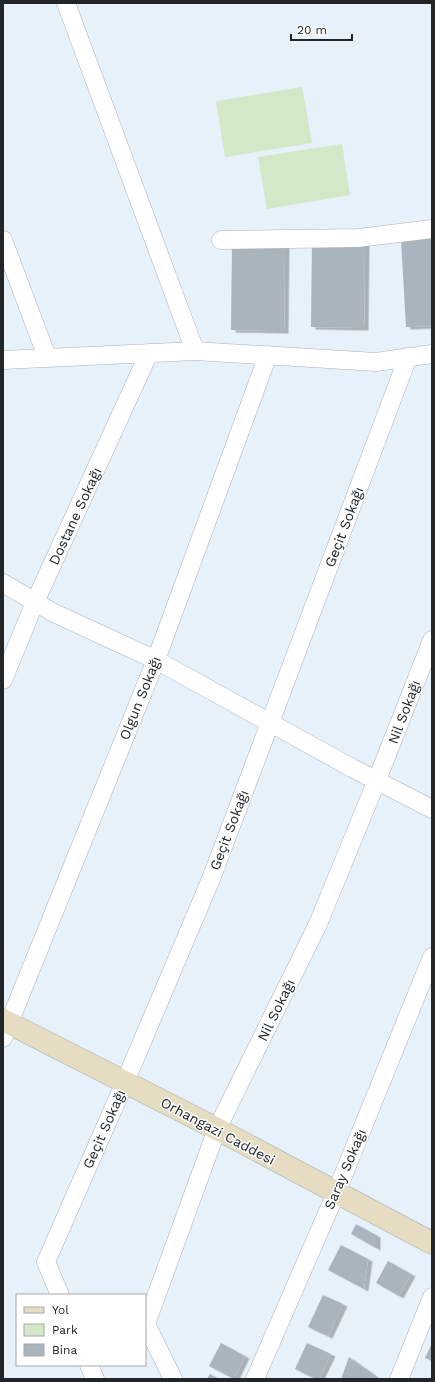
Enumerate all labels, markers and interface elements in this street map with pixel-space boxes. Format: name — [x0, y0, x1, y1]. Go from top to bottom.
scale bar — [291, 16, 352, 42]
text: 20 m — [297, 23, 327, 37]
street label: Dostane Sokağı — [45, 465, 105, 567]
street label: Geçit Sokağı — [321, 485, 367, 569]
street label: Olgun Sokağı — [116, 654, 164, 742]
street label: Nil Sokağı — [385, 678, 423, 746]
street label: Geçit Sokağı — [206, 788, 252, 872]
street label: Nil Sokağı — [254, 976, 298, 1044]
street label: Geçit Sokağı — [79, 1087, 129, 1171]
street label: Orhangazi Caddesi — [158, 1094, 278, 1168]
street label: Saray Sokağı — [321, 1126, 369, 1212]
legend — [16, 1294, 146, 1366]
text: Yol — [52, 1303, 69, 1317]
text: Park — [52, 1323, 78, 1337]
text: Bina — [52, 1343, 77, 1357]

